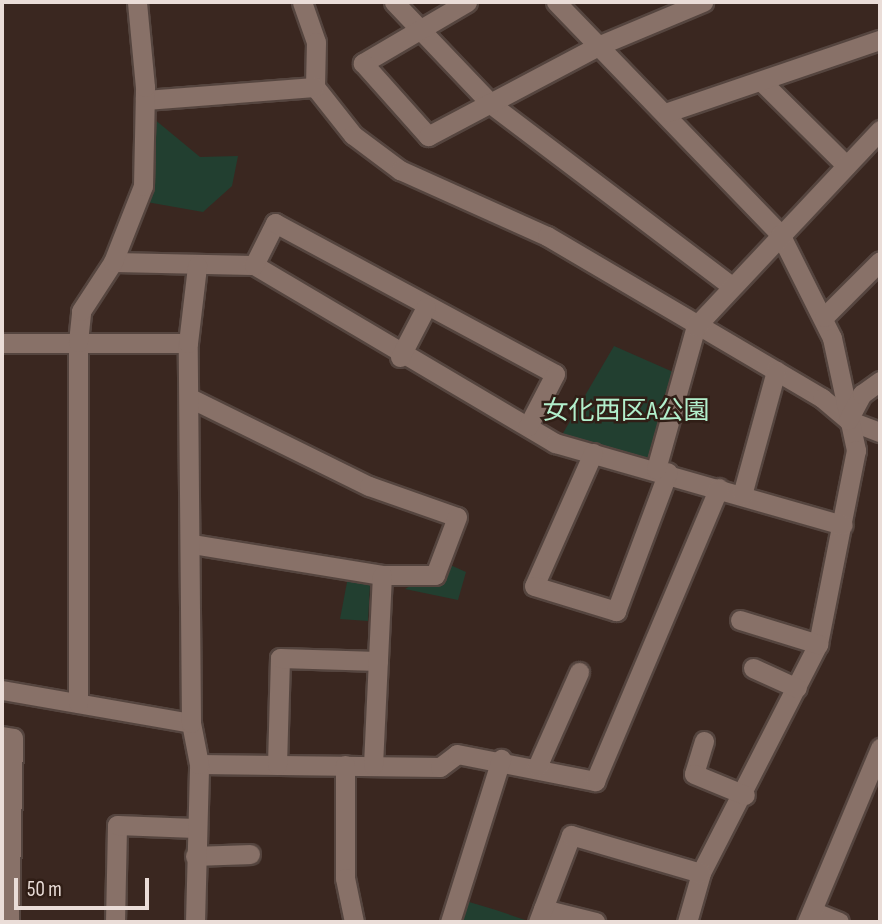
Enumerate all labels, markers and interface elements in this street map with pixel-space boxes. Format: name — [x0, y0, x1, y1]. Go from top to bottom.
park label: 女化西区A公園 — [542, 396, 710, 428]
scale bar — [18, 864, 152, 908]
text: 50 m — [27, 877, 62, 902]

